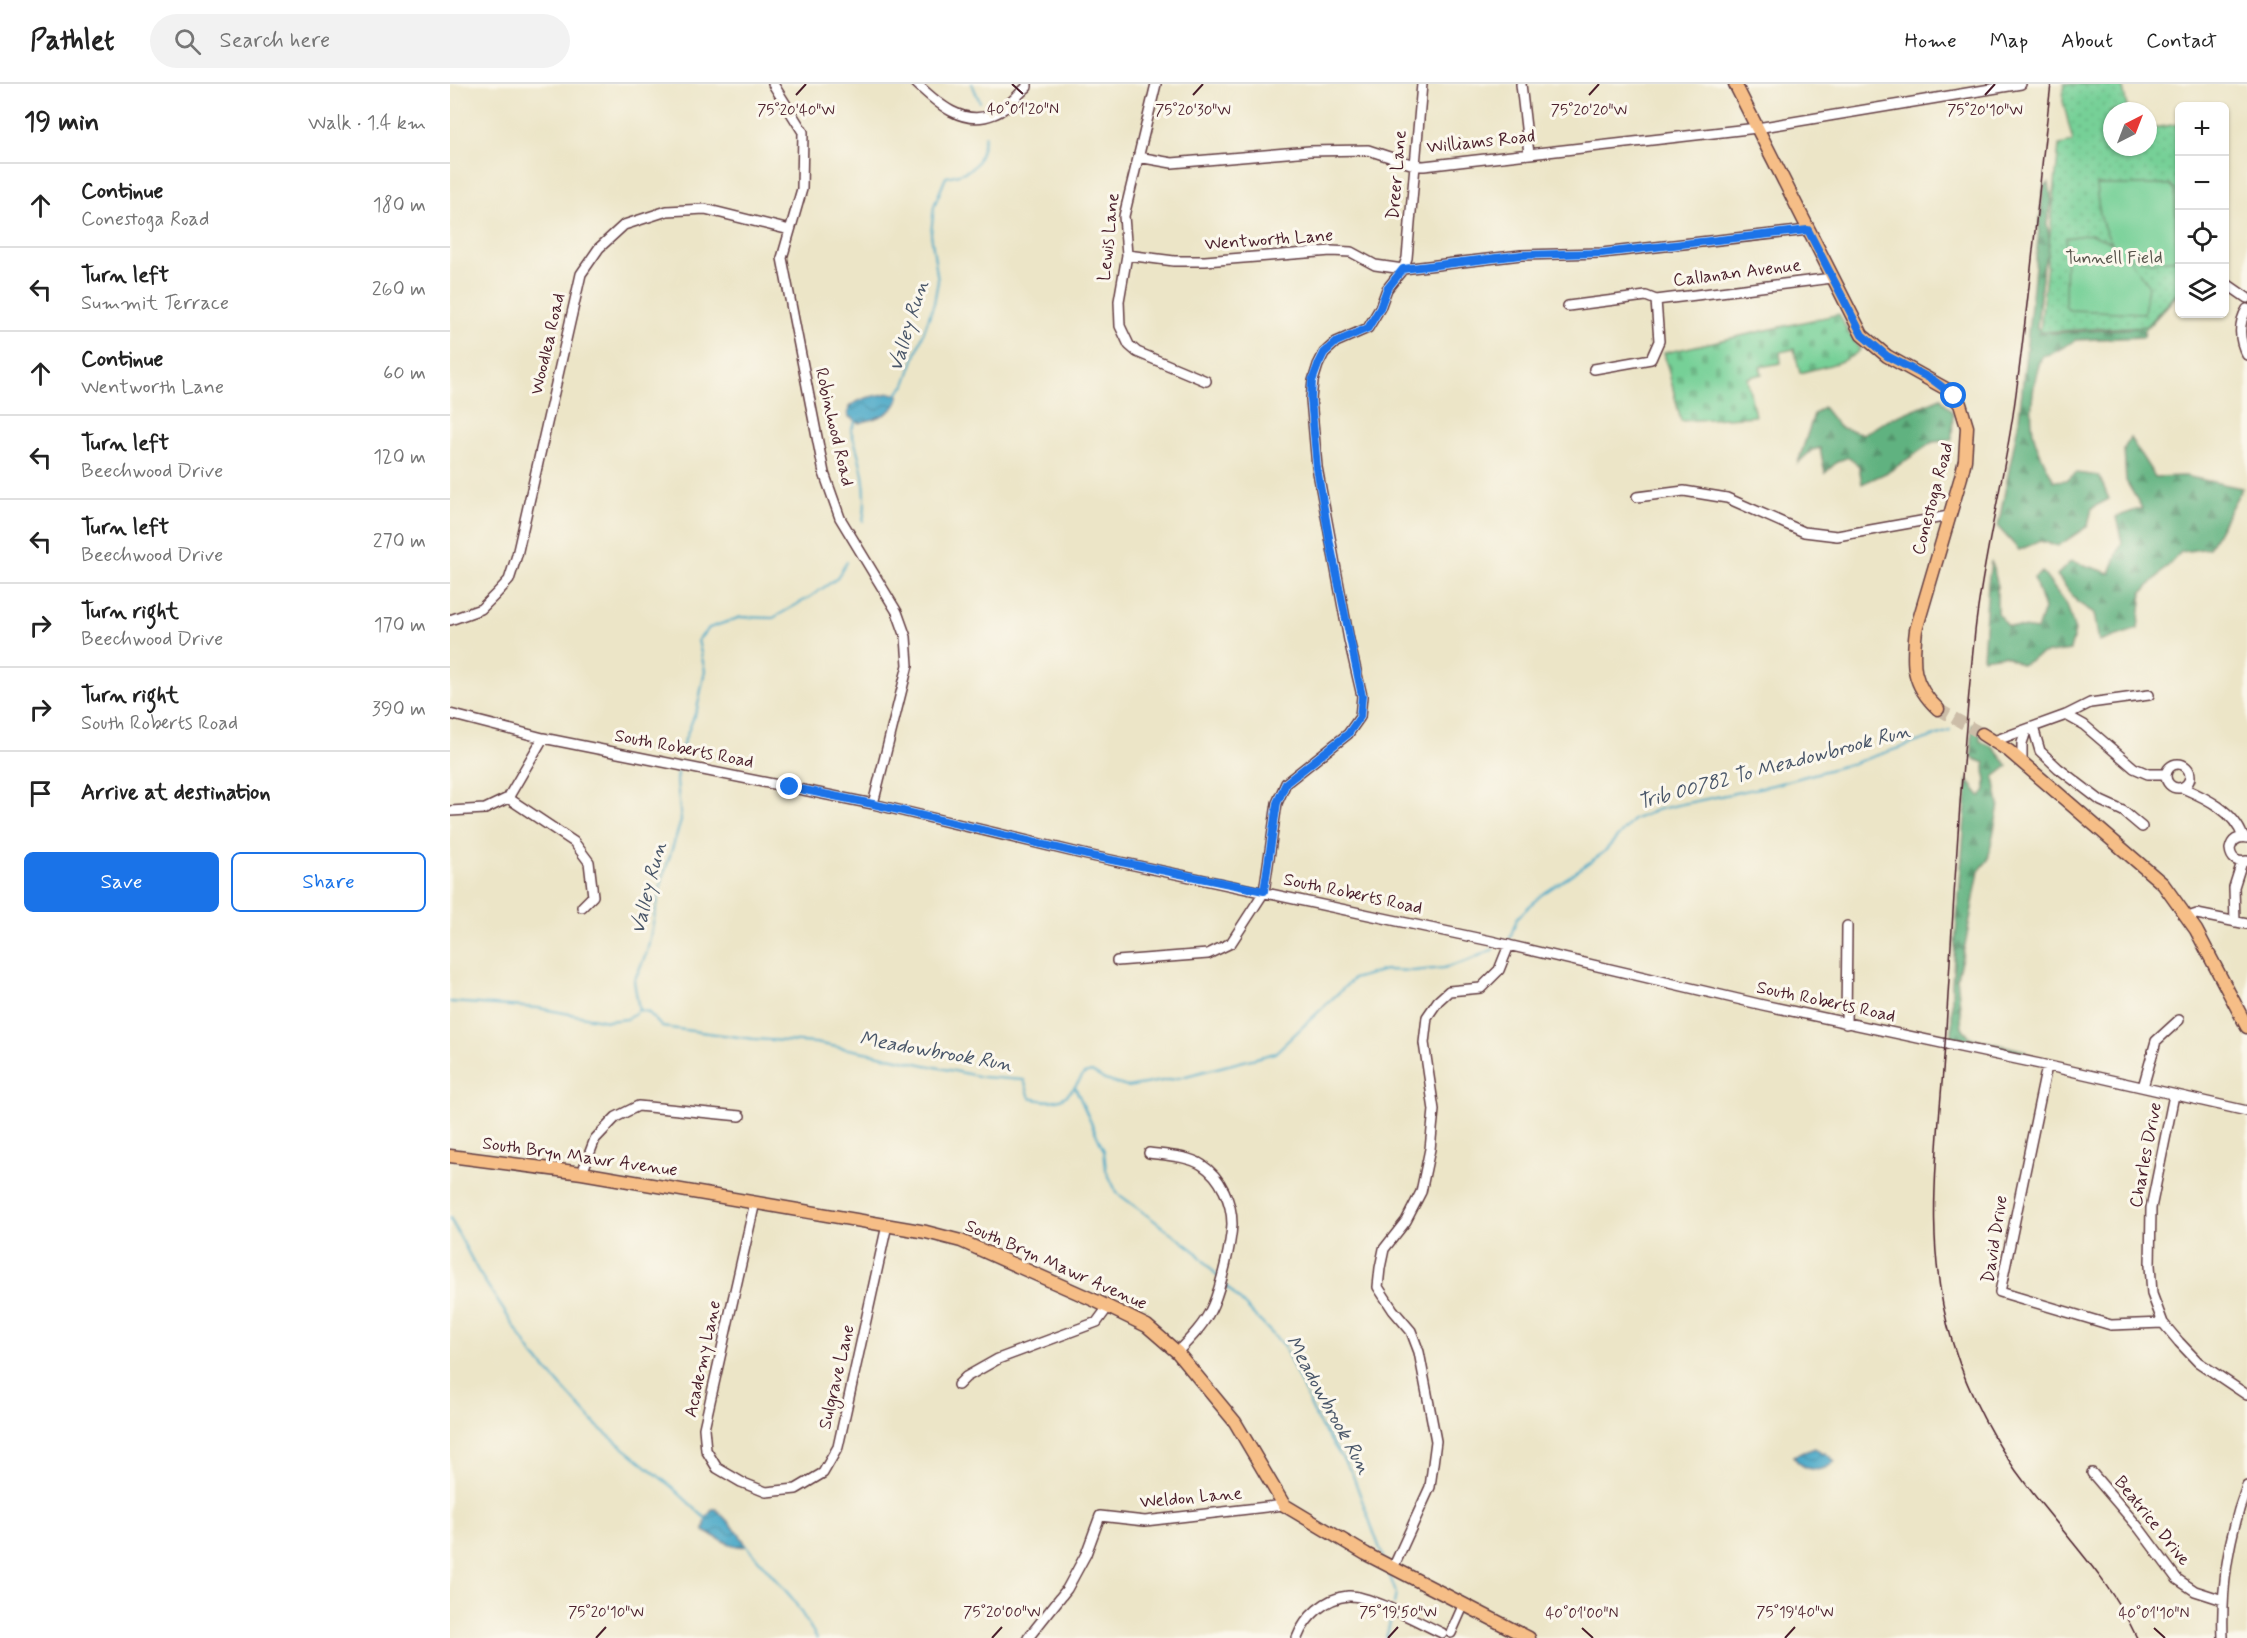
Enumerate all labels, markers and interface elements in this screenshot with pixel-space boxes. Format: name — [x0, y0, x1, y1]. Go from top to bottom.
search box — [150, 14, 570, 68]
text: Pathlet — [30, 23, 114, 60]
icon: search — [171, 25, 204, 58]
text: Search here — [219, 27, 330, 55]
text: Home — [1905, 27, 1957, 55]
text: Map — [1990, 27, 2028, 55]
text: About — [2061, 27, 2113, 55]
text: Contact — [2146, 27, 2217, 55]
text: 40°01'20"N — [987, 100, 1059, 120]
text: 75°20'40"W — [757, 101, 835, 121]
text: 75°20'30"W — [1155, 101, 1231, 121]
text: 75°20'20"W — [1551, 101, 1627, 121]
text: 75°20'10"W — [1947, 101, 2023, 121]
north arrow — [2103, 102, 2157, 156]
map controls — [2175, 102, 2229, 318]
button: + — [2175, 102, 2229, 156]
text: 19 min — [24, 106, 99, 140]
text: Walk · 1.4 km — [308, 110, 426, 137]
street label: Williams Road — [1426, 124, 1536, 160]
street label: Dreer Lane — [1381, 129, 1413, 221]
button: − — [2175, 156, 2229, 210]
text: Continue — [81, 178, 163, 206]
icon: ahead — [24, 189, 57, 222]
text: 180 m — [373, 192, 426, 219]
street label: Lewis Lane — [1092, 192, 1126, 282]
text: Conestoga Road — [81, 206, 209, 233]
button: locate — [2175, 210, 2229, 264]
street label: Wentworth Lane — [1204, 224, 1334, 256]
park label: Tunnell Field — [2065, 246, 2163, 270]
street label: Callanan Avenue — [1672, 253, 1802, 293]
text: Turn left — [81, 262, 169, 290]
button: layers — [2175, 264, 2229, 318]
icon: left — [24, 273, 57, 306]
text: 260 m — [372, 276, 426, 303]
water label: Valley Run — [882, 277, 936, 375]
text: Summit Terrace — [81, 290, 229, 317]
street label: Woodlea Road — [525, 291, 571, 397]
text: Continue — [81, 346, 163, 374]
icon: ahead — [24, 357, 57, 390]
text: 60 m — [383, 360, 426, 387]
street label: Robinhood Road — [809, 365, 859, 489]
text: Wentworth Lane — [81, 374, 224, 401]
route start — [1940, 382, 1966, 408]
text: Turn left — [81, 430, 169, 458]
street label: Conestoga Road — [1906, 440, 1960, 558]
icon: left — [24, 441, 57, 474]
text: 120 m — [373, 444, 426, 471]
text: Beechwood Drive — [81, 458, 223, 485]
text: Turn left — [81, 514, 169, 542]
icon: left — [24, 525, 57, 558]
text: 270 m — [373, 528, 426, 555]
text: Beechwood Drive — [81, 542, 223, 569]
text: Turn right — [81, 598, 179, 626]
icon: right — [24, 609, 57, 642]
text: 170 m — [374, 612, 426, 639]
text: Beechwood Drive — [81, 626, 223, 653]
text: Turn right — [81, 682, 179, 710]
icon: right — [24, 693, 57, 726]
text: 390 m — [372, 696, 426, 723]
text: South Roberts Road — [81, 710, 238, 737]
water label: Trib 00782 To Meadowbrook Run — [1635, 718, 1914, 816]
street label: South Roberts Road — [612, 724, 756, 774]
route end — [776, 773, 802, 799]
icon: arrive — [24, 777, 57, 810]
text: Arrive at destination — [81, 779, 271, 807]
water label: Valley Run — [625, 839, 674, 937]
button: Save — [24, 852, 219, 912]
button: Share — [231, 852, 426, 912]
street label: South Roberts Road — [1281, 868, 1425, 920]
street label: South Roberts Road — [1754, 976, 1898, 1028]
water label: Meadowbrook Run — [857, 1025, 1015, 1079]
street label: Charles Drive — [2124, 1100, 2168, 1210]
street label: South Bryn Mawr Avenue — [481, 1131, 679, 1183]
street label: David Drive — [1976, 1193, 2014, 1285]
street label: South Bryn Mawr Avenue — [961, 1214, 1151, 1316]
street label: Academy Lane — [679, 1298, 727, 1420]
street label: Sulgrave Lane — [813, 1322, 862, 1432]
water label: Meadowbrook Run — [1279, 1331, 1377, 1480]
street label: Beatrice Drive — [2108, 1471, 2196, 1571]
street label: Weldon Lane — [1139, 1482, 1243, 1514]
text: 75°20'10"W — [568, 1603, 644, 1623]
text: 75°20'00"W — [963, 1603, 1041, 1623]
text: 75°19'50"W — [1359, 1603, 1437, 1623]
text: 75°19'40"W — [1756, 1603, 1834, 1623]
text: 40°01'00"N — [1546, 1604, 1618, 1624]
text: 40°01'10"N — [2118, 1604, 2190, 1624]

